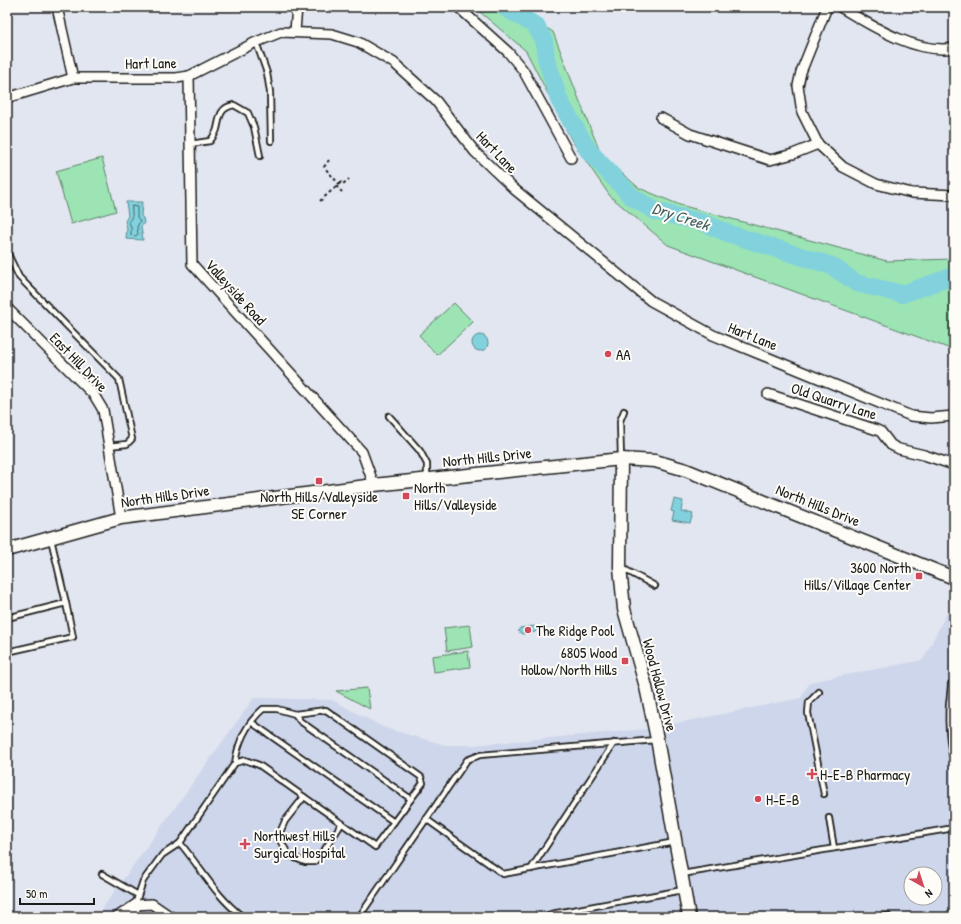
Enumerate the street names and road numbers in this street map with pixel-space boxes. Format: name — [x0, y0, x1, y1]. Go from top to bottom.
street label: Hart Lane — [125, 52, 177, 74]
street label: Hart Lane — [472, 126, 522, 178]
street label: Valleyside Road — [201, 254, 271, 330]
street label: Hart Lane — [725, 317, 781, 355]
street label: East Hill Drive — [45, 328, 113, 396]
street label: Old Quarry Lane — [788, 377, 880, 425]
street label: North Hills Drive — [442, 442, 532, 472]
street label: North Hills Drive — [119, 479, 211, 513]
street label: North Hills Drive — [773, 479, 863, 531]
street label: Wood Hollow Drive — [638, 636, 682, 734]

